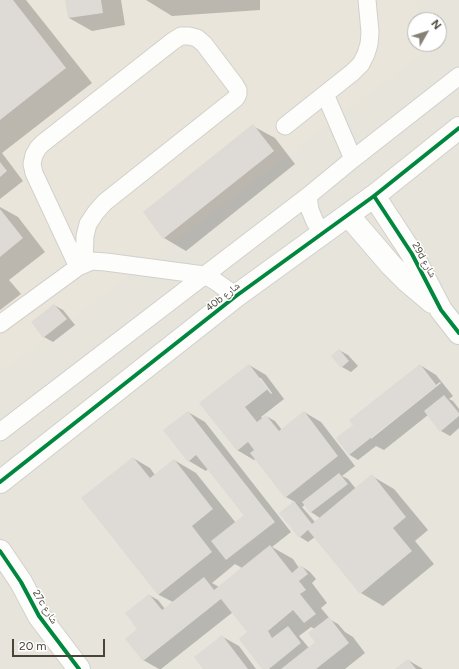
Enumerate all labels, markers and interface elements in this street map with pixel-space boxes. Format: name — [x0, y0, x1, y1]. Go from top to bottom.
north arrow — [407, 12, 447, 52]
text: N — [428, 17, 444, 32]
street label: 29d شارع — [409, 240, 439, 280]
street label: 40b شارع — [204, 280, 242, 314]
street label: 27c شارع — [30, 588, 60, 626]
scale bar — [14, 631, 107, 657]
text: 20 m — [19, 639, 47, 653]

